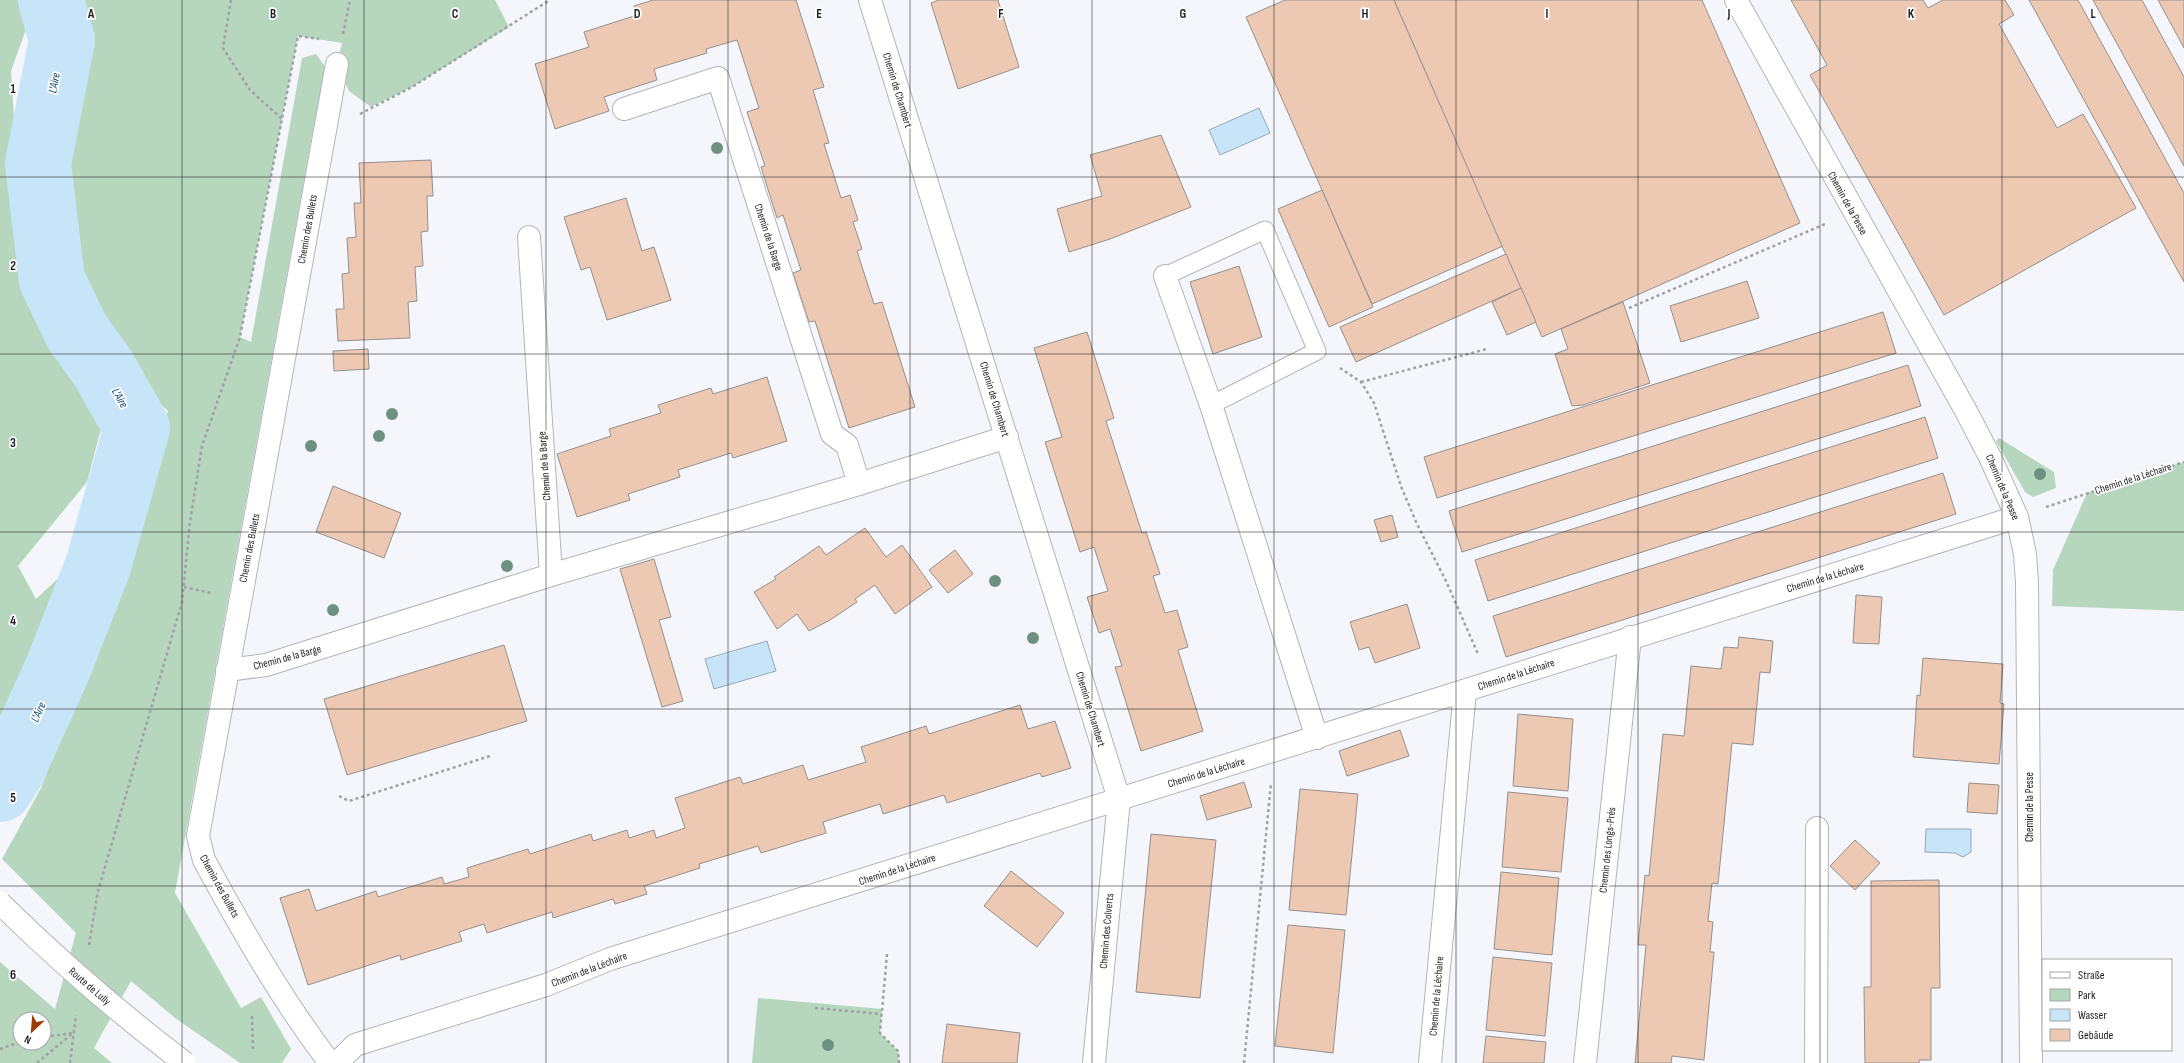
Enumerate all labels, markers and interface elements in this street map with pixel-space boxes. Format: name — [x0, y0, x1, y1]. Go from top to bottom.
text: A — [87, 6, 95, 22]
text: B — [270, 6, 276, 22]
text: C — [452, 6, 459, 22]
text: D — [634, 6, 641, 22]
text: E — [816, 6, 822, 22]
text: F — [998, 6, 1004, 22]
text: G — [1180, 6, 1187, 22]
text: H — [1362, 6, 1369, 22]
text: I — [1546, 6, 1549, 22]
text: J — [1727, 6, 1731, 22]
text: K — [1908, 6, 1915, 22]
text: L — [2090, 6, 2096, 22]
street label: Chemin de Chambert — [880, 51, 915, 130]
water label: L'Aire — [45, 71, 64, 95]
text: 1 — [10, 81, 16, 97]
street label: Chemin de la Pesse — [1825, 169, 1870, 237]
street label: Chemin des Bullets — [295, 193, 320, 265]
street label: Chemin de la Barge — [752, 202, 785, 272]
text: 2 — [10, 258, 16, 274]
street label: Chemin de Chambert — [977, 360, 1012, 439]
water label: L'Aire — [108, 386, 131, 411]
street label: Chemin de la Barge — [536, 431, 553, 501]
text: 3 — [10, 435, 16, 451]
street label: Chemin de la Pesse — [1983, 452, 2022, 522]
street label: Chemin de la Léchaire — [2093, 460, 2173, 497]
street label: Chemin des Bullets — [236, 512, 263, 584]
street label: Chemin de la Léchaire — [1785, 560, 1865, 595]
text: 4 — [10, 613, 16, 629]
street label: Chemin de la Barge — [252, 642, 322, 673]
street label: Chemin de la Léchaire — [1476, 656, 1556, 693]
street label: Chemin de Chambert — [1073, 670, 1108, 749]
water label: L'Aire — [27, 699, 50, 725]
street label: Chemin de la Léchaire — [1166, 755, 1246, 790]
street label: Chemin de la Pesse — [2023, 772, 2036, 842]
text: 5 — [10, 790, 16, 806]
street label: Chemin des Longs-Prés — [1597, 806, 1618, 894]
street label: Chemin de la Léchaire — [857, 851, 937, 888]
street label: Chemin des Bullets — [197, 853, 242, 920]
street label: Chemin des Colverts — [1097, 893, 1116, 969]
street label: Chemin de la Léchaire — [550, 949, 629, 990]
street label: Chemin de la Léchaire — [1427, 956, 1446, 1036]
legend — [2042, 959, 2172, 1051]
street label: Route de Lully — [66, 965, 114, 1009]
text: 6 — [10, 967, 16, 983]
text: Straße — [2078, 968, 2105, 983]
text: Park — [2078, 988, 2096, 1003]
text: Wasser — [2078, 1008, 2107, 1023]
north arrow — [12, 1011, 52, 1051]
text: Gebäude — [2078, 1028, 2113, 1043]
text: N — [22, 1032, 33, 1047]

